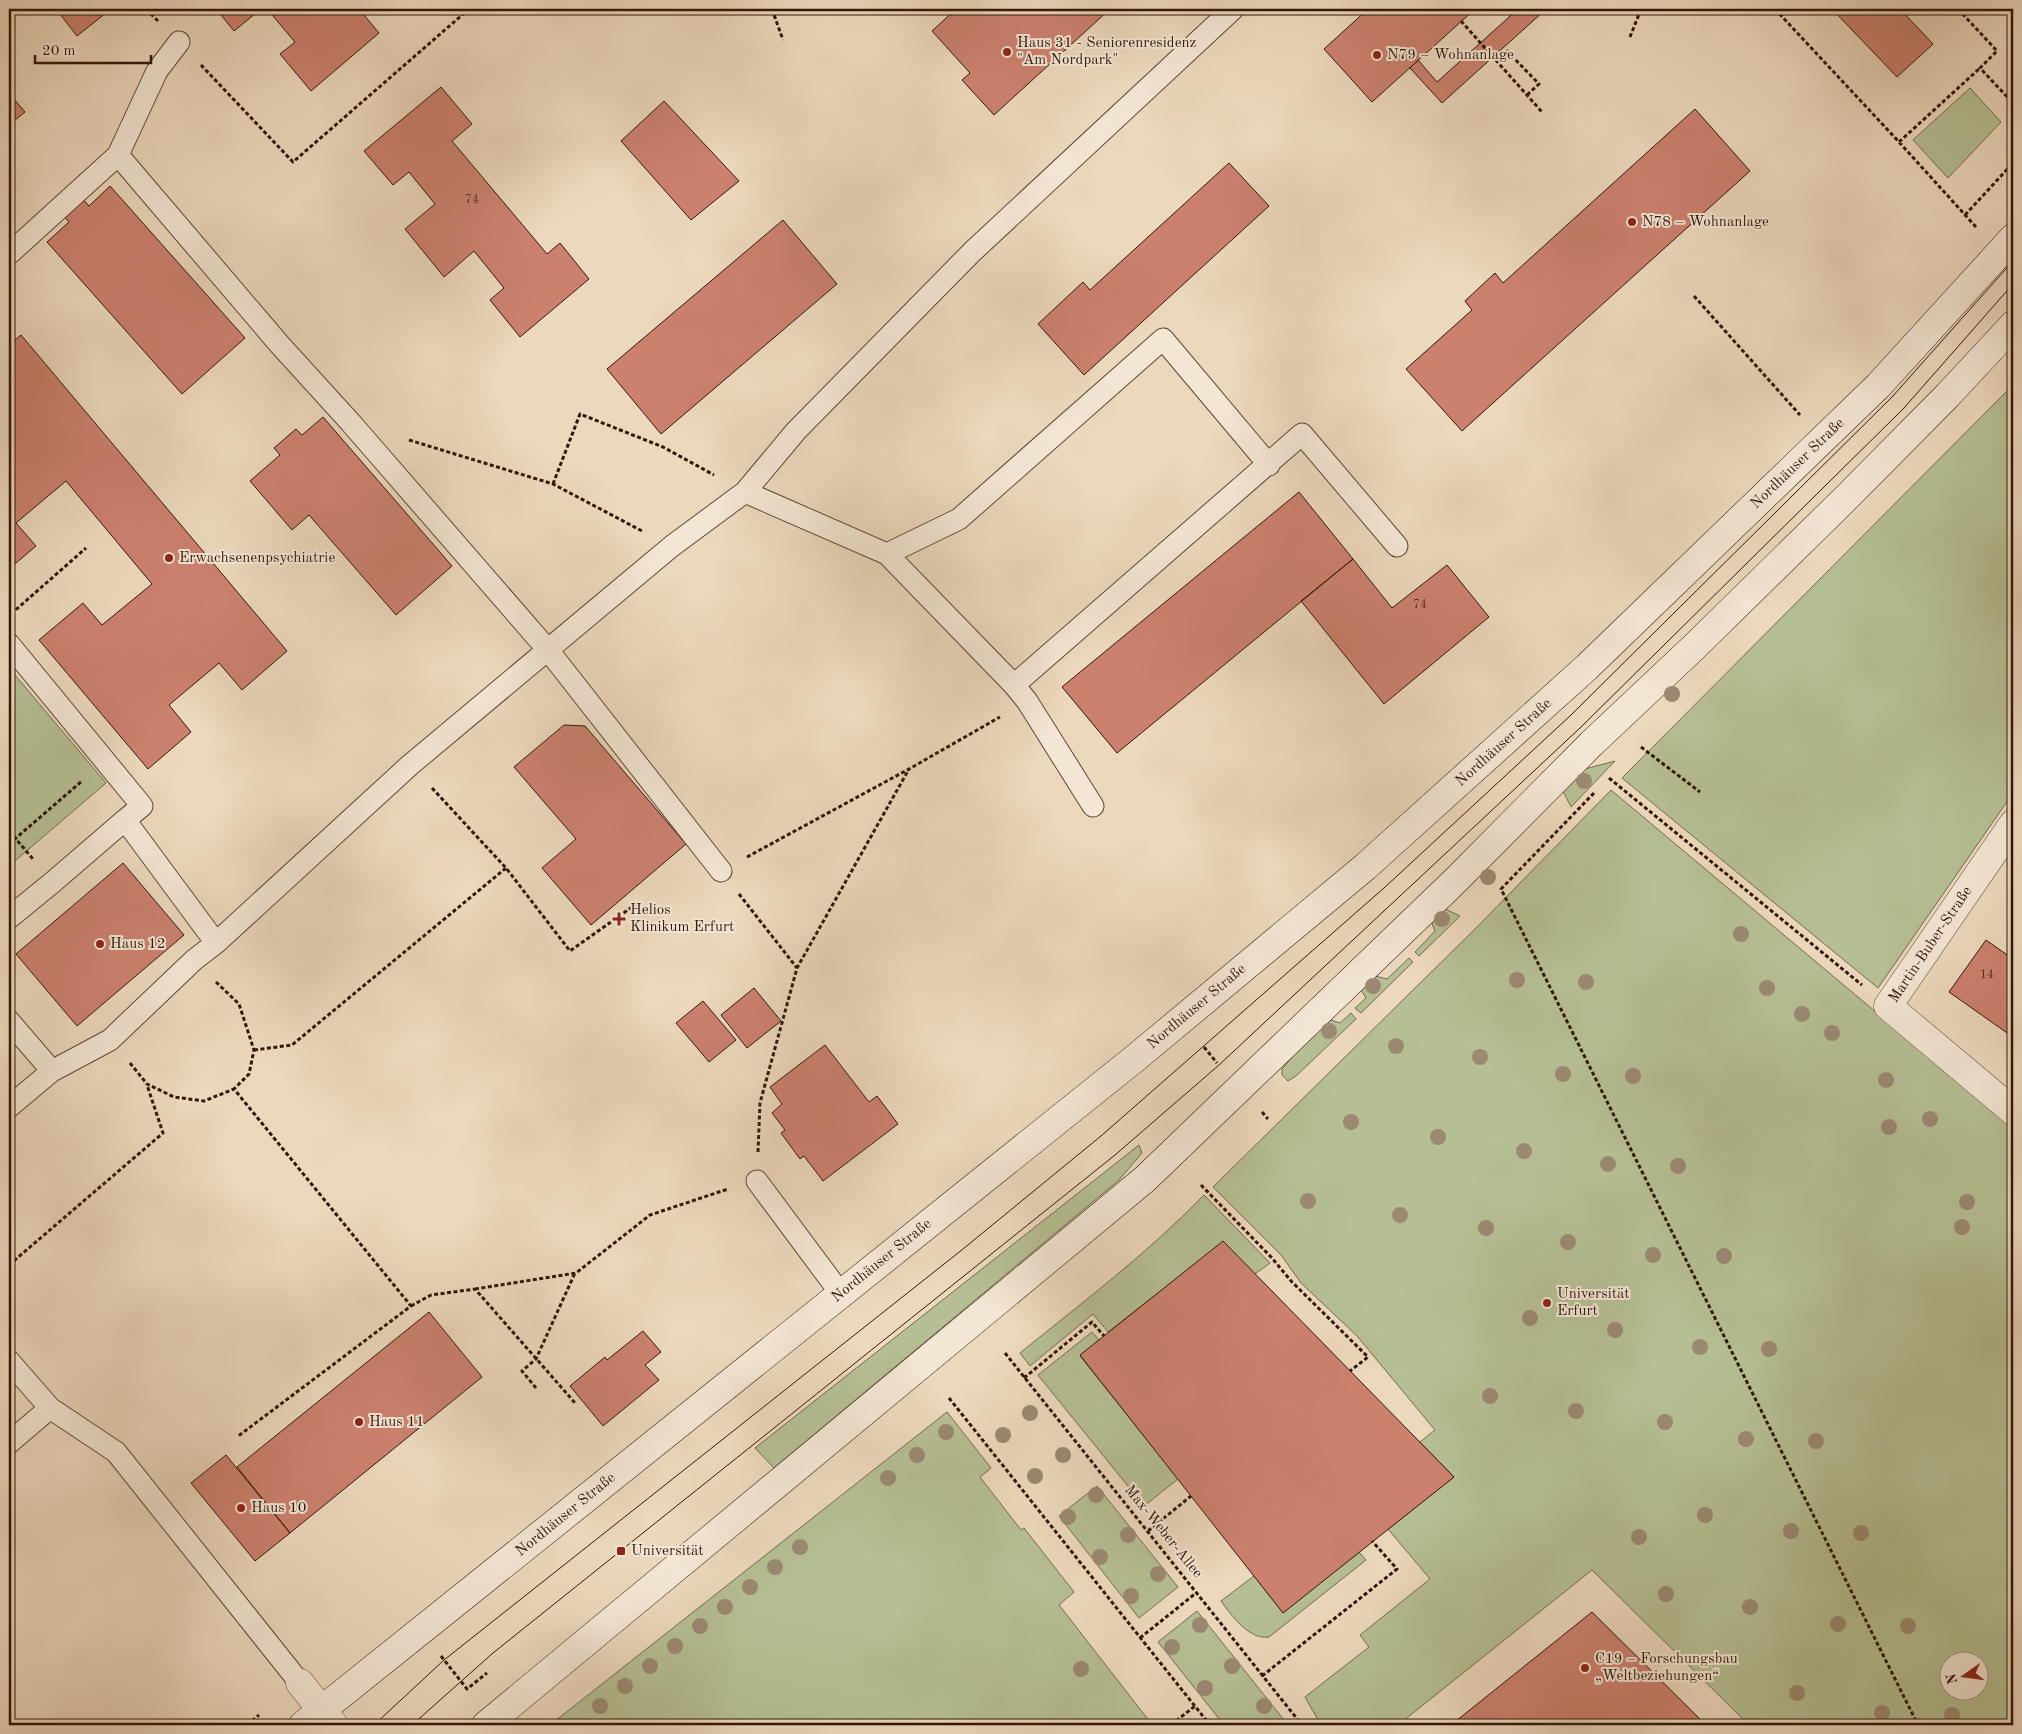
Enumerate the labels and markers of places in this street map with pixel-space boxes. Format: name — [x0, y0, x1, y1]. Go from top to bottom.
place label: Haus 31 - Seniorenresidenz "Am Nordpark" — [1017, 36, 1196, 68]
marker: Haus 31 - Seniorenresidenz "Am Nordpark" — [1001, 46, 1013, 58]
place label: N79 – Wohnanlage — [1387, 48, 1514, 63]
marker: N79 – Wohnanlage — [1371, 49, 1383, 61]
place label: N78 – Wohnanlage — [1642, 215, 1769, 230]
marker: N78 – Wohnanlage — [1626, 216, 1638, 228]
place label: Erwachsenenpsychiatrie — [179, 551, 335, 566]
marker: Erwachsenenpsychiatrie — [163, 552, 175, 564]
place label: Helios Klinikum Erfurt — [630, 903, 734, 935]
marker: Helios Klinikum Erfurt — [612, 912, 626, 926]
place label: Haus 12 — [110, 937, 165, 952]
marker: Haus 12 — [94, 938, 106, 950]
place label: Universität Erfurt — [1557, 1287, 1630, 1319]
marker: Universität Erfurt — [1541, 1297, 1553, 1309]
place label: Haus 11 — [369, 1415, 424, 1430]
marker: Haus 11 — [353, 1416, 365, 1428]
place label: Haus 10 — [251, 1501, 306, 1516]
marker: Haus 10 — [235, 1502, 247, 1514]
place label: Universität — [631, 1544, 704, 1559]
marker: Universität — [615, 1545, 627, 1557]
place label: C19 – Forschungsbau „Weltbeziehungen“ — [1595, 1652, 1738, 1684]
marker: C19 – Forschungsbau „Weltbeziehungen“ — [1579, 1662, 1591, 1674]

